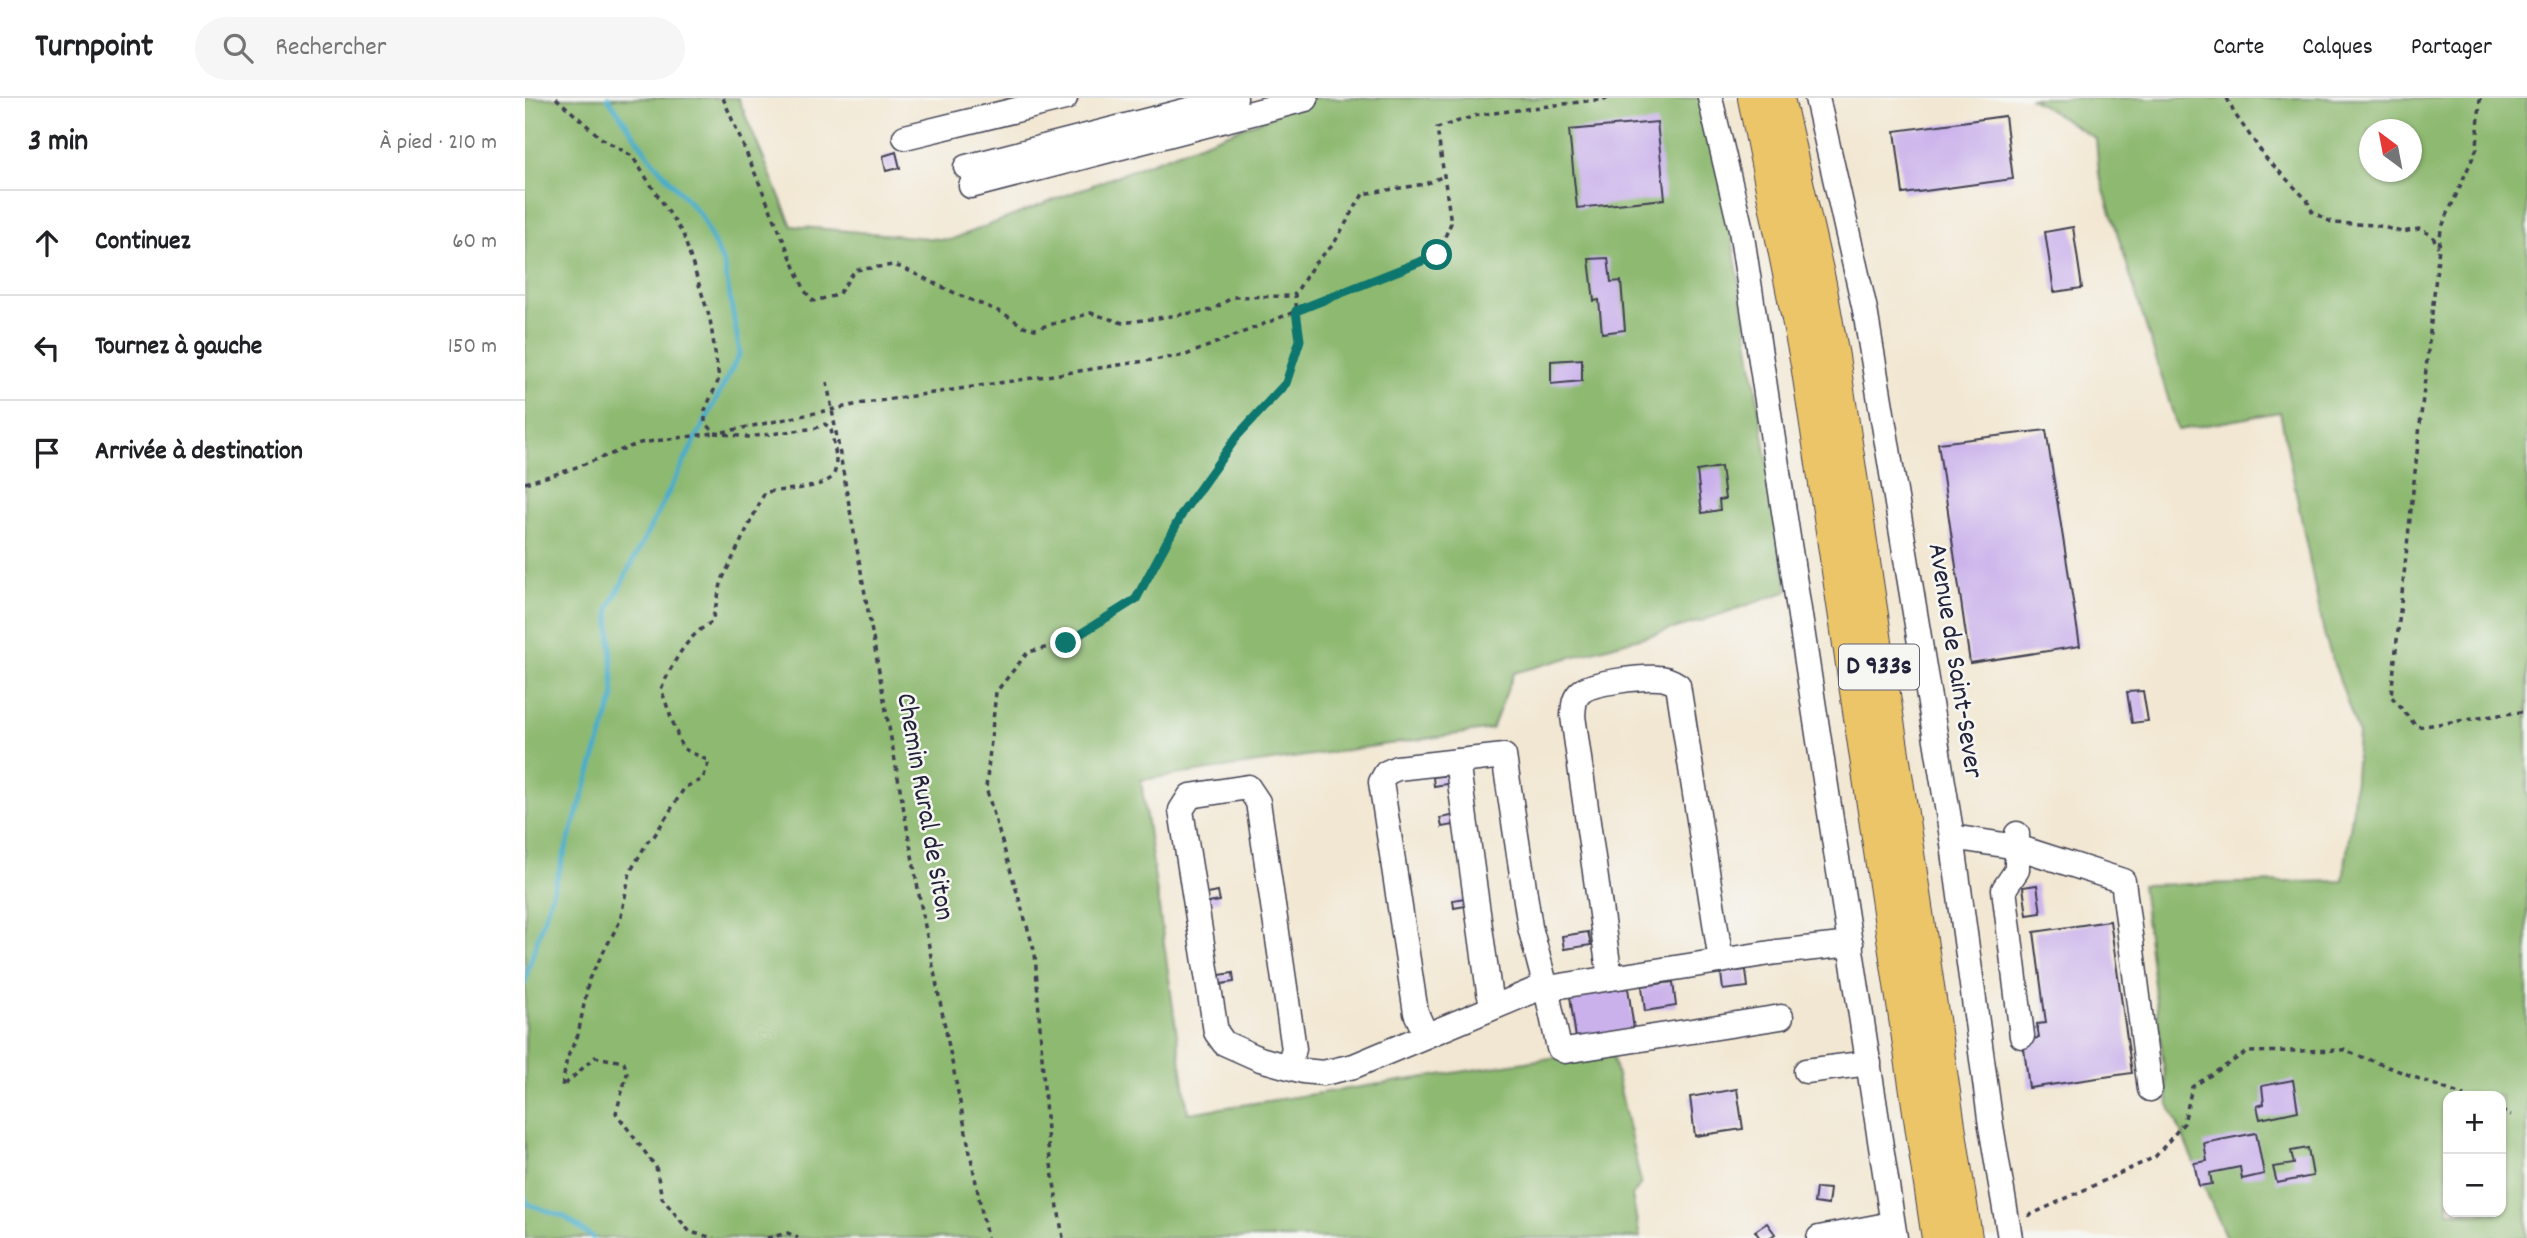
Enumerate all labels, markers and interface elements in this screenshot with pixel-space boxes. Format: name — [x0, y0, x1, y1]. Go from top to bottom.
search box — [195, 17, 685, 80]
text: Turnpoint — [35, 25, 153, 72]
icon: search — [219, 29, 257, 67]
text: Rechercher — [275, 30, 386, 67]
text: Carte — [2213, 31, 2264, 65]
text: Calques — [2302, 31, 2373, 65]
text: Partager — [2411, 31, 2492, 65]
north arrow — [2359, 119, 2422, 182]
text: 3 min — [28, 122, 88, 165]
text: À pied · 210 m — [380, 127, 497, 160]
icon: ahead — [28, 224, 66, 262]
text: Continuez — [95, 224, 190, 261]
text: 60 m — [452, 226, 497, 259]
route start — [1421, 239, 1452, 270]
icon: left — [28, 329, 66, 367]
text: Tournez à gauche — [95, 329, 262, 366]
text: 150 m — [448, 331, 497, 364]
icon: arrive — [28, 434, 66, 472]
text: Arrivée à destination — [95, 434, 303, 471]
street label: Avenue de Saint-Sever — [1915, 541, 1991, 782]
route end — [1050, 627, 1081, 658]
road number: D 933s — [1839, 645, 1919, 690]
street label: Chemin Rural de Siton — [883, 690, 963, 924]
map controls — [2443, 1091, 2506, 1217]
button: + — [2443, 1091, 2506, 1154]
button: − — [2443, 1154, 2506, 1217]

